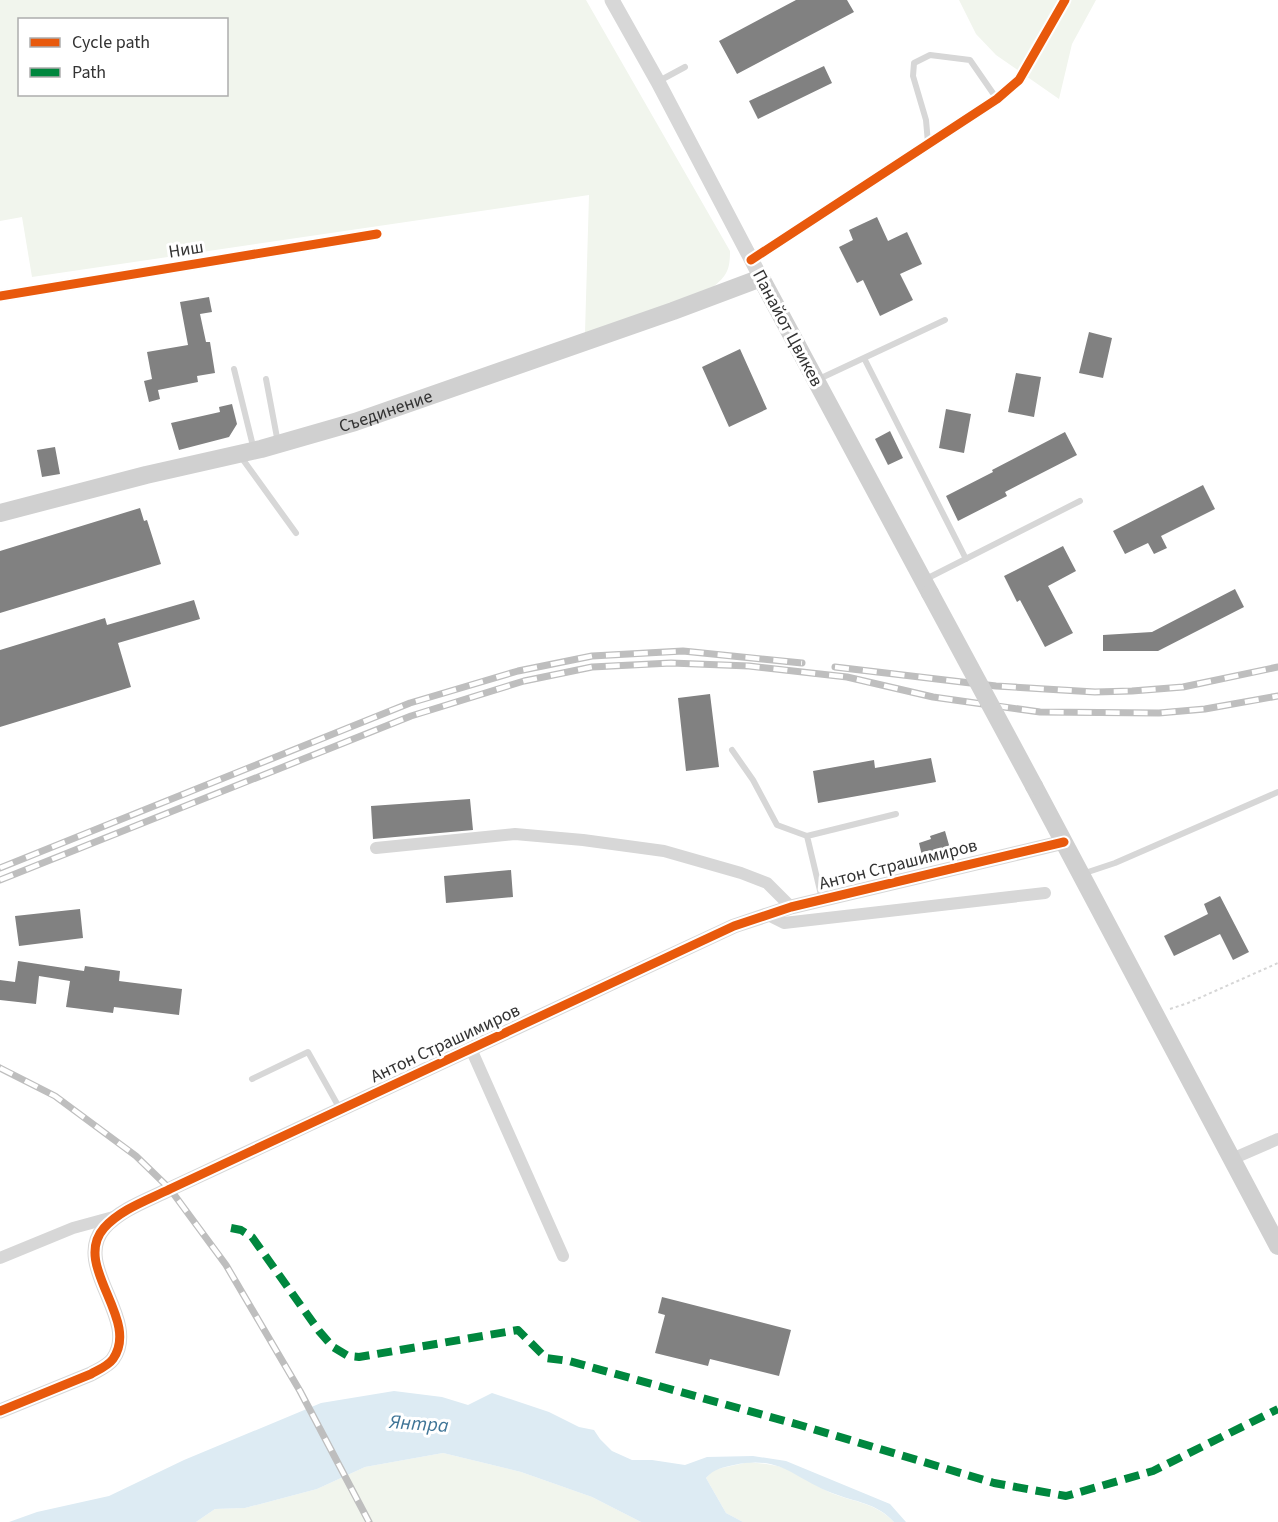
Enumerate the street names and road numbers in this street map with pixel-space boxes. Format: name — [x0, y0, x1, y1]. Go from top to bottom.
street label: Ниш — [167, 234, 206, 265]
street label: Панайот Цвикев — [746, 265, 829, 391]
street label: Съединение — [336, 384, 436, 439]
street label: Антон Страшимиров — [816, 833, 980, 896]
street label: Антон Страшимиров — [366, 998, 524, 1089]

